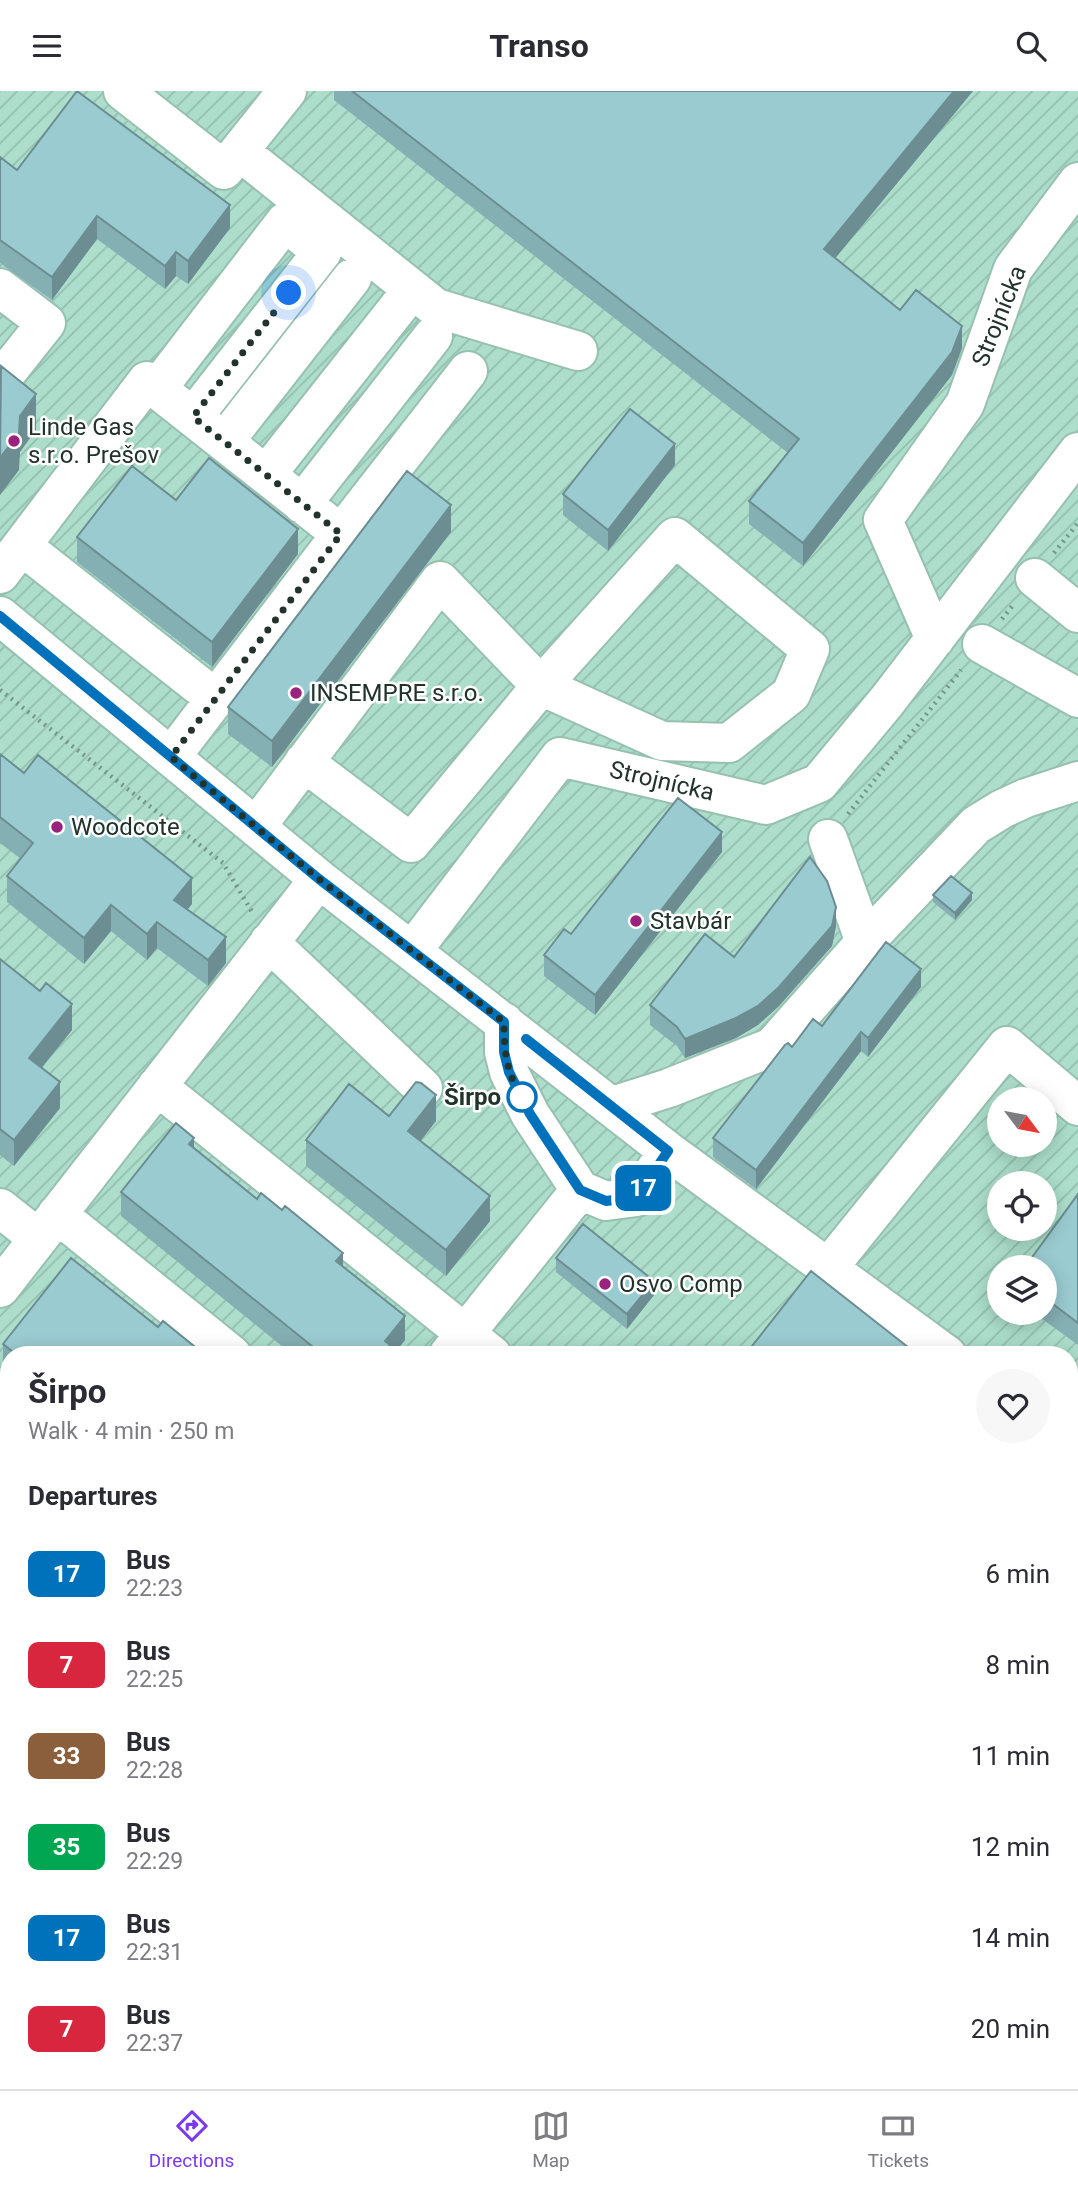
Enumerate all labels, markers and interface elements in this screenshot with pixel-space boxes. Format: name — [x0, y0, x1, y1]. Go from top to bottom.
icon: menu — [28, 27, 66, 65]
text: Transo — [489, 27, 589, 65]
icon: search — [1012, 27, 1050, 65]
street label: Strojnícka — [966, 261, 1032, 371]
your location — [271, 275, 306, 310]
place label: Linde Gas s.r.o. Prešov — [28, 413, 159, 469]
marker: Linde Gas s.r.o. Prešov — [6, 433, 22, 449]
place label: INSEMPRE s.r.o. — [310, 679, 484, 707]
marker: INSEMPRE s.r.o. — [288, 685, 304, 701]
street label: Strojnícka — [607, 755, 717, 807]
place label: Woodcote — [71, 813, 180, 841]
marker: Woodcote — [49, 819, 65, 835]
place label: Stavbár — [650, 907, 731, 935]
marker: Stavbár — [628, 913, 644, 929]
marker: Širpo — [507, 1082, 537, 1112]
place label: Širpo — [444, 1083, 501, 1111]
north arrow — [987, 1087, 1057, 1157]
map controls — [987, 1087, 1057, 1325]
line badge: 17 — [612, 1165, 674, 1211]
button: locate — [987, 1171, 1057, 1241]
text: 17 — [629, 1174, 657, 1202]
button: layers — [987, 1255, 1057, 1325]
place label: Osvo Comp — [619, 1270, 743, 1298]
marker: Osvo Comp — [597, 1276, 613, 1292]
button: heart — [976, 1369, 1050, 1443]
text: Širpo — [28, 1372, 106, 1411]
text: Walk · 4 min · 250 m — [28, 1418, 234, 1445]
text: Departures — [28, 1481, 158, 1511]
text: Bus — [126, 1545, 171, 1575]
text: 6 min — [985, 1559, 1050, 1589]
text: 17 — [53, 1560, 80, 1588]
text: 22:23 — [126, 1575, 183, 1602]
text: Bus — [126, 1636, 171, 1666]
text: 8 min — [985, 1650, 1050, 1680]
text: 7 — [60, 1651, 73, 1679]
text: 22:25 — [126, 1666, 183, 1693]
text: Bus — [126, 1727, 171, 1757]
text: 11 min — [971, 1741, 1050, 1771]
text: 33 — [53, 1742, 80, 1770]
text: 22:28 — [126, 1757, 183, 1784]
text: Bus — [126, 1818, 171, 1848]
text: 12 min — [971, 1832, 1050, 1862]
text: 35 — [53, 1833, 80, 1861]
text: 22:29 — [126, 1848, 183, 1875]
text: Bus — [126, 1909, 171, 1939]
text: 14 min — [971, 1923, 1050, 1953]
text: 17 — [53, 1924, 80, 1952]
text: 22:31 — [126, 1939, 183, 1966]
text: Bus — [126, 2000, 171, 2030]
text: 20 min — [971, 2014, 1050, 2044]
text: 7 — [60, 2015, 73, 2043]
text: 22:37 — [126, 2030, 183, 2057]
tab: Directions — [149, 2107, 234, 2172]
tab: Map — [532, 2107, 570, 2172]
tab: Tickets — [868, 2107, 929, 2172]

